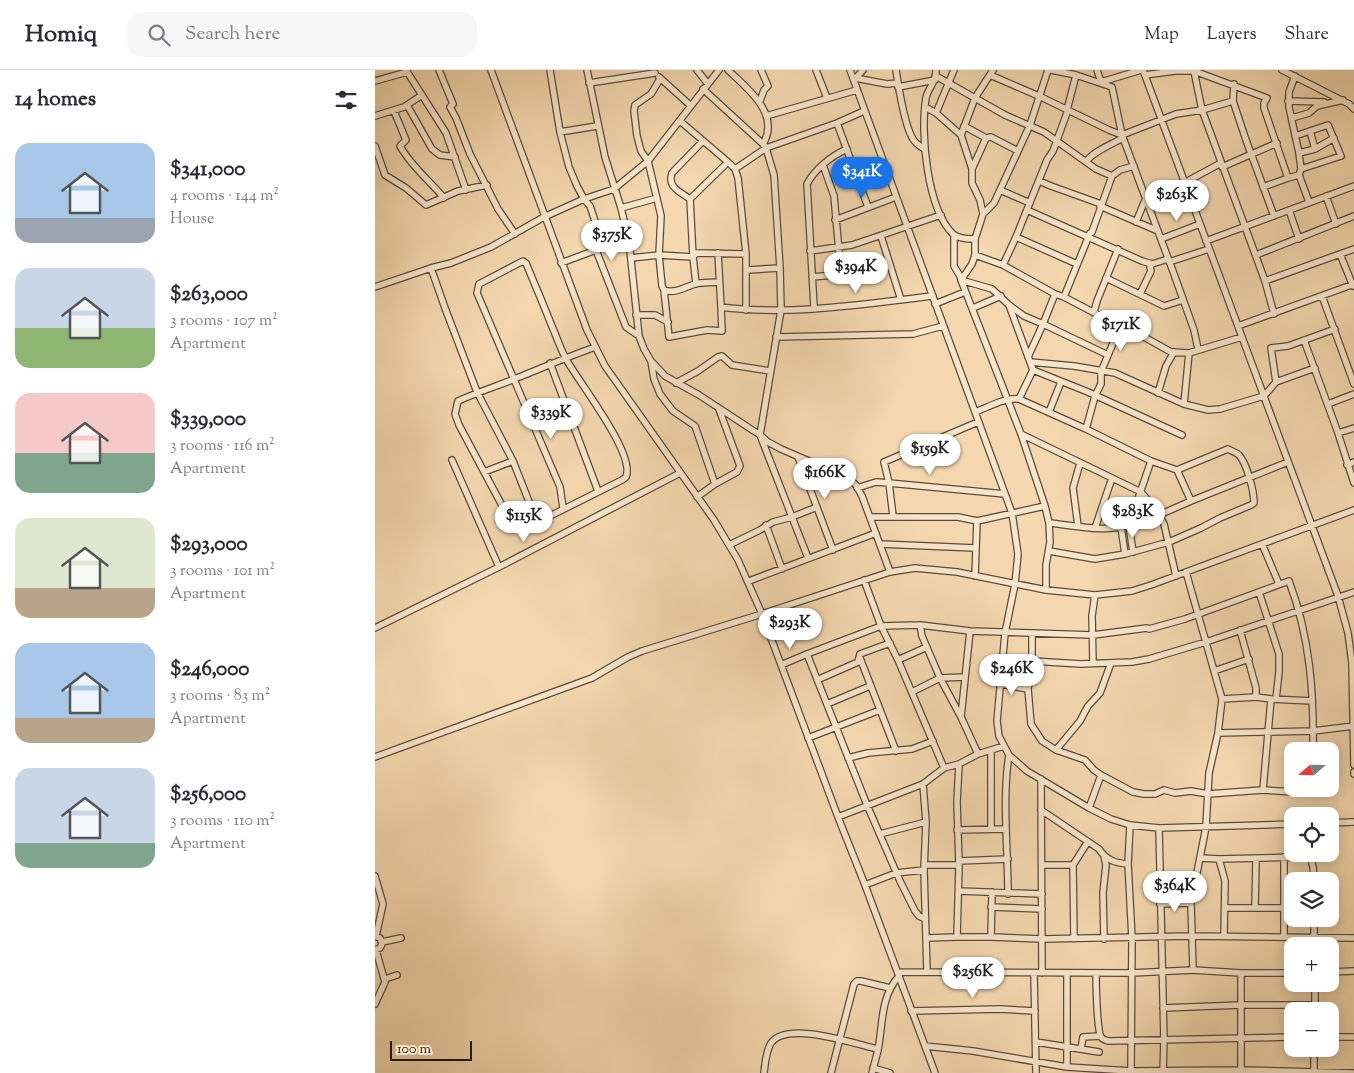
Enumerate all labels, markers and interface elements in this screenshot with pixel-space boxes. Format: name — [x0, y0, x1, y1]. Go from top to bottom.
search box — [127, 12, 477, 57]
text: Homiq — [25, 18, 97, 52]
icon: search — [145, 21, 173, 49]
text: Search here — [185, 21, 280, 48]
text: Map — [1144, 22, 1179, 48]
text: Layers — [1207, 22, 1257, 48]
text: Share — [1285, 22, 1329, 48]
text: 14 homes — [15, 85, 96, 115]
icon: filters — [332, 86, 360, 114]
text: $341,000 — [170, 155, 245, 185]
pin: $341K — [827, 156, 897, 199]
text: $341K — [842, 161, 882, 184]
icon: home — [55, 163, 115, 223]
pin: $263K — [1142, 180, 1212, 222]
text: $263K — [1156, 184, 1198, 207]
text: 4 rooms · 144 m² — [170, 185, 279, 208]
text: House — [170, 208, 214, 231]
pin: $375K — [577, 220, 647, 262]
text: $375K — [592, 224, 632, 247]
pin: $394K — [821, 252, 891, 294]
text: $394K — [835, 256, 877, 279]
text: $263,000 — [170, 280, 248, 310]
icon: home — [55, 288, 115, 348]
text: 3 rooms · 107 m² — [170, 310, 278, 333]
pin: $171K — [1086, 310, 1156, 352]
text: $171K — [1101, 314, 1141, 337]
text: Apartment — [170, 333, 246, 356]
pin: $339K — [516, 398, 586, 440]
text: $339K — [531, 402, 571, 425]
text: $339,000 — [170, 405, 246, 435]
icon: home — [55, 413, 115, 473]
pin: $159K — [895, 434, 965, 476]
text: 3 rooms · 116 m² — [170, 435, 275, 458]
text: $159K — [911, 438, 949, 461]
text: Apartment — [170, 458, 246, 481]
pin: $166K — [790, 458, 860, 500]
text: $166K — [804, 462, 846, 485]
pin: $283K — [1098, 496, 1168, 539]
pin: $115K — [489, 500, 559, 543]
text: $283K — [1112, 501, 1154, 524]
text: $115K — [506, 505, 542, 528]
text: $293,000 — [170, 530, 248, 560]
icon: home — [55, 538, 115, 598]
text: 3 rooms · 101 m² — [170, 560, 275, 583]
text: Apartment — [170, 583, 246, 606]
pin: $293K — [755, 608, 825, 650]
text: $293K — [769, 612, 811, 635]
pin: $246K — [977, 654, 1047, 696]
text: $246,000 — [170, 655, 249, 685]
text: $246K — [990, 658, 1034, 681]
icon: home — [55, 663, 115, 723]
text: 3 rooms · 83 m² — [170, 685, 270, 708]
text: Apartment — [170, 708, 246, 731]
north arrow — [1284, 742, 1339, 798]
map controls — [1284, 742, 1339, 1057]
text: $256,000 — [170, 780, 246, 810]
icon: home — [55, 788, 115, 848]
button: locate — [1284, 807, 1339, 862]
text: 3 rooms · 110 m² — [170, 810, 275, 833]
text: Apartment — [170, 833, 246, 856]
pin: $364K — [1140, 870, 1210, 913]
button: layers — [1284, 872, 1339, 927]
text: $364K — [1154, 875, 1196, 898]
button: + — [1284, 937, 1339, 992]
pin: $256K — [938, 956, 1008, 999]
text: $256K — [952, 961, 994, 984]
button: − — [1284, 1002, 1339, 1057]
scale bar — [390, 1038, 473, 1061]
text: 100 m — [397, 1040, 431, 1060]

